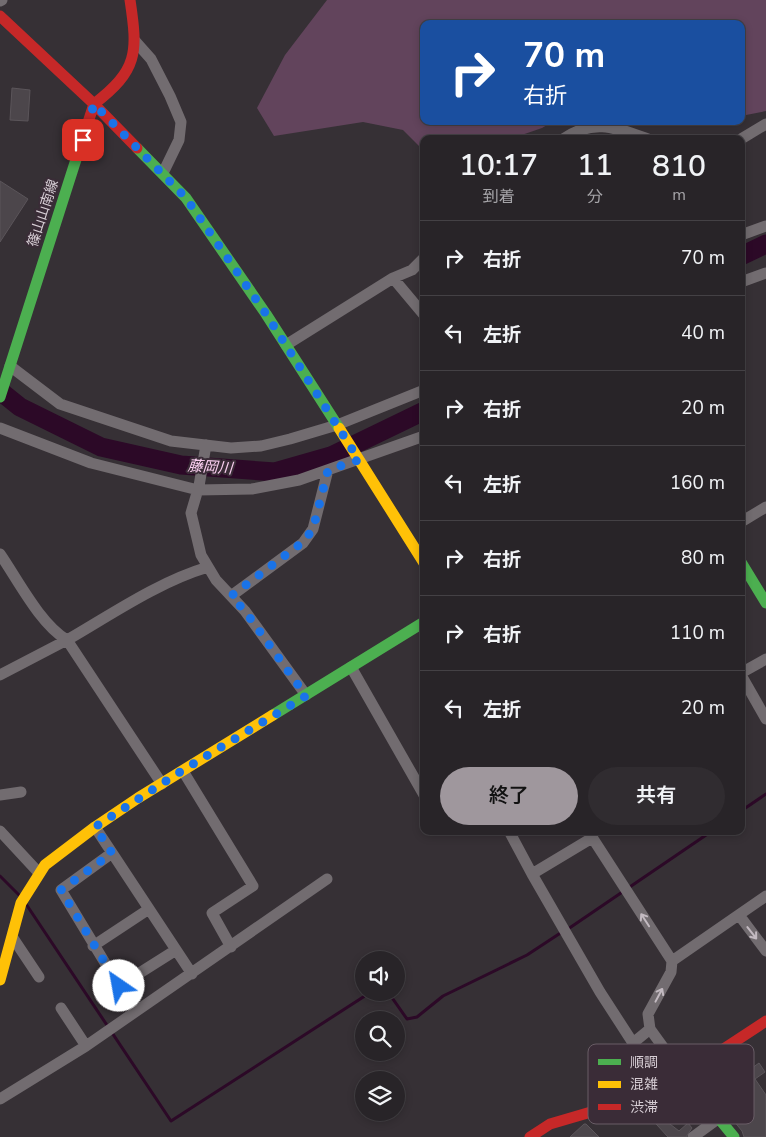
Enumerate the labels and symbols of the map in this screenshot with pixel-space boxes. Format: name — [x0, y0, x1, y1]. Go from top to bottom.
pin — [62, 119, 104, 161]
street label: 篠山山南線 — [23, 177, 63, 249]
water label: 藤岡川 — [187, 455, 235, 479]
one-way arrow — [640, 914, 650, 928]
one-way arrow — [747, 926, 758, 939]
position arrow — [92, 959, 144, 1011]
one-way arrow — [654, 988, 664, 1003]
legend — [588, 1044, 754, 1124]
text: 順調 — [630, 1053, 658, 1072]
text: 混雑 — [630, 1075, 658, 1094]
text: 渋滞 — [630, 1098, 658, 1117]

